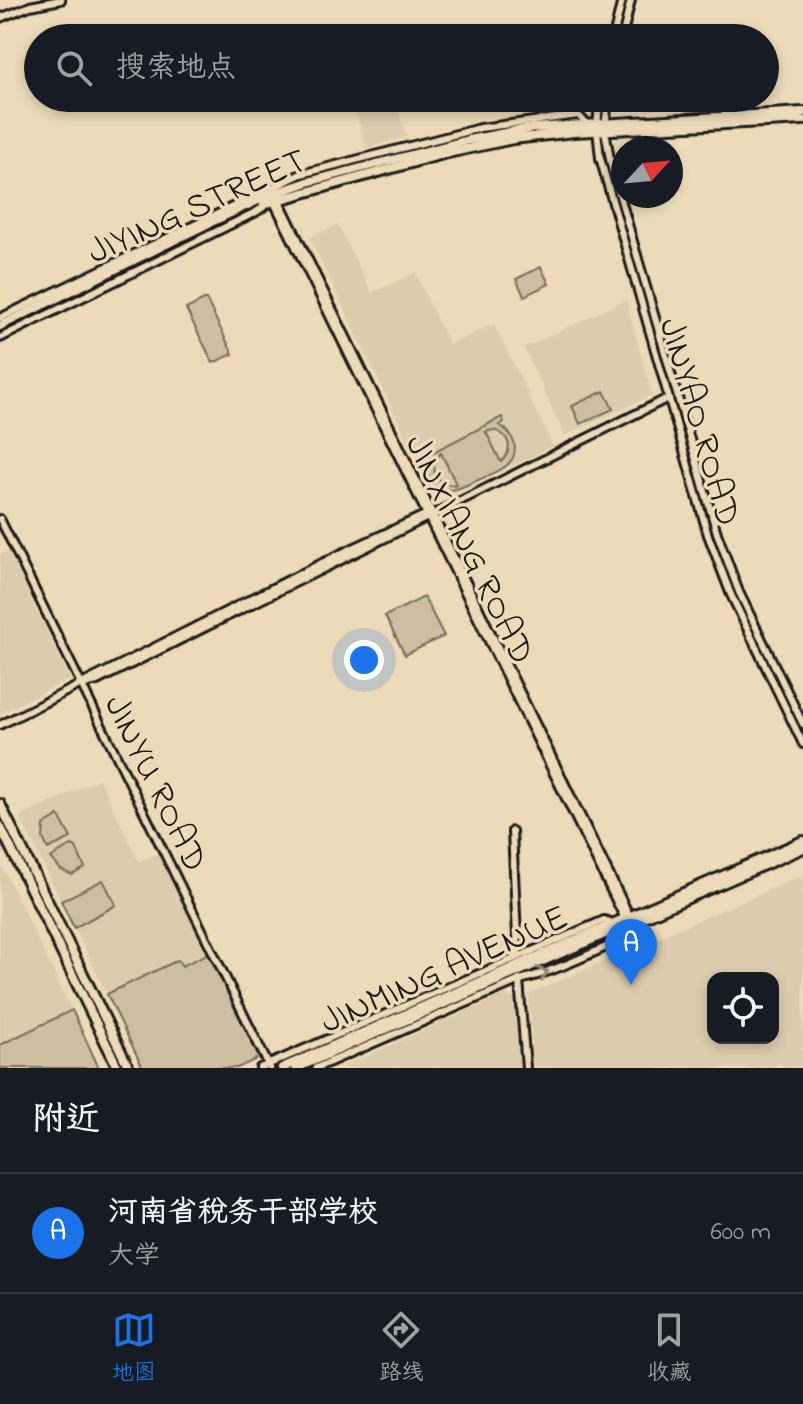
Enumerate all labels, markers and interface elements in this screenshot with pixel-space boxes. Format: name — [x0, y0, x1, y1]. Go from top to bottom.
search box — [24, 24, 779, 112]
icon: search — [52, 46, 96, 90]
text: 搜索地点 — [116, 47, 236, 91]
street label: JIYING STREET — [80, 136, 316, 280]
north arrow — [611, 136, 683, 208]
street label: JINYAO ROAD — [643, 312, 753, 532]
street label: JINXIANG ROAD — [389, 426, 547, 674]
your location — [344, 640, 384, 680]
street label: JINYU ROAD — [88, 686, 220, 881]
street label: JINMING AVENUE — [312, 893, 577, 1049]
pin: A — [605, 919, 657, 985]
one-way arrow — [535, 967, 549, 983]
map controls — [707, 972, 779, 1044]
button: locate — [707, 972, 779, 1044]
text: 附近 — [32, 1096, 100, 1146]
text: 河南省税务干部学校 — [108, 1192, 378, 1236]
text: A — [50, 1214, 66, 1252]
text: 600 m — [710, 1214, 771, 1252]
text: 大学 — [108, 1238, 160, 1276]
tab: 地图 — [112, 1308, 156, 1390]
tab: 路线 — [379, 1308, 423, 1390]
tab: 收藏 — [647, 1308, 691, 1390]

